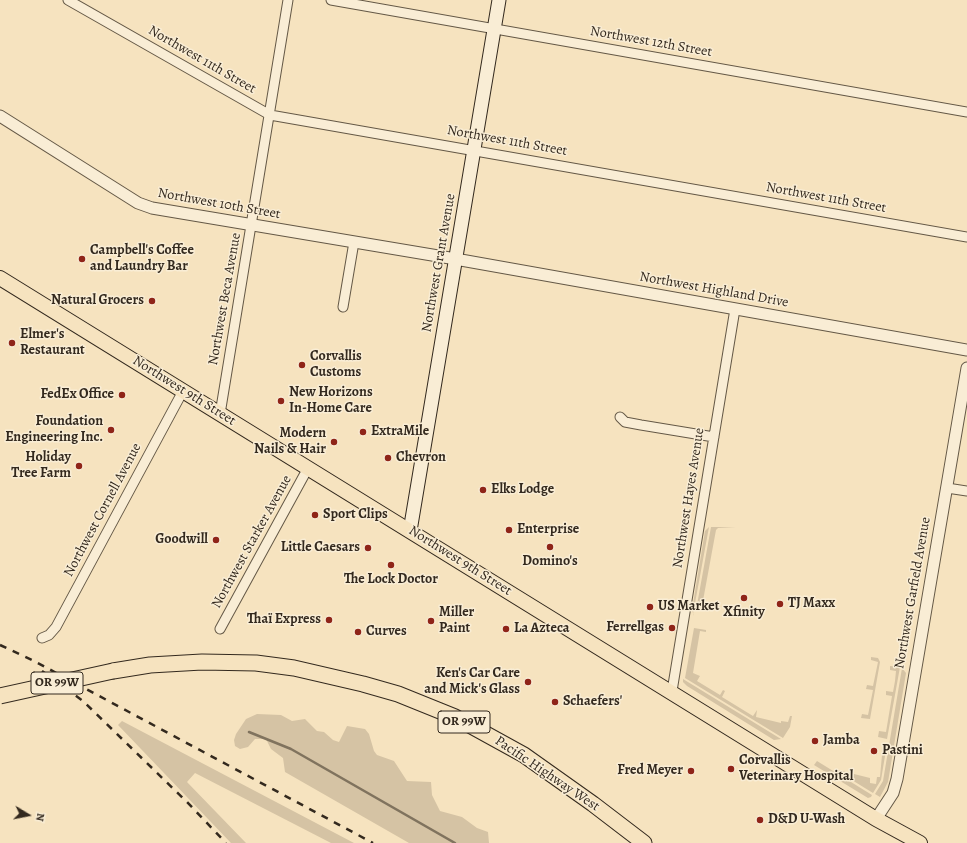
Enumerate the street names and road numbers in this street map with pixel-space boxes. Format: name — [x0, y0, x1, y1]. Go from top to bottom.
street label: Northwest 11th Street — [145, 22, 259, 98]
street label: Northwest 12th Street — [589, 23, 713, 61]
street label: Northwest 11th Street — [446, 122, 568, 160]
street label: Northwest 11th Street — [765, 179, 887, 217]
street label: Northwest 10th Street — [156, 185, 282, 223]
street label: Northwest Grant Avenue — [419, 192, 459, 334]
street label: Northwest Beca Avenue — [205, 231, 245, 367]
street label: Northwest Highland Drive — [638, 269, 790, 311]
street label: Northwest 9th Street — [129, 352, 239, 430]
street label: Northwest Hayes Avenue — [670, 427, 708, 569]
street label: Northwest Cornell Avenue — [61, 440, 145, 580]
street label: Northwest Starker Avenue — [208, 473, 296, 611]
street label: Northwest Garfield Avenue — [891, 516, 935, 670]
street label: Northwest 9th Street — [405, 522, 515, 600]
road number: OR 99W — [31, 672, 83, 694]
road number: OR 99W — [438, 711, 490, 733]
street label: Pacific Highway West — [491, 733, 603, 815]

